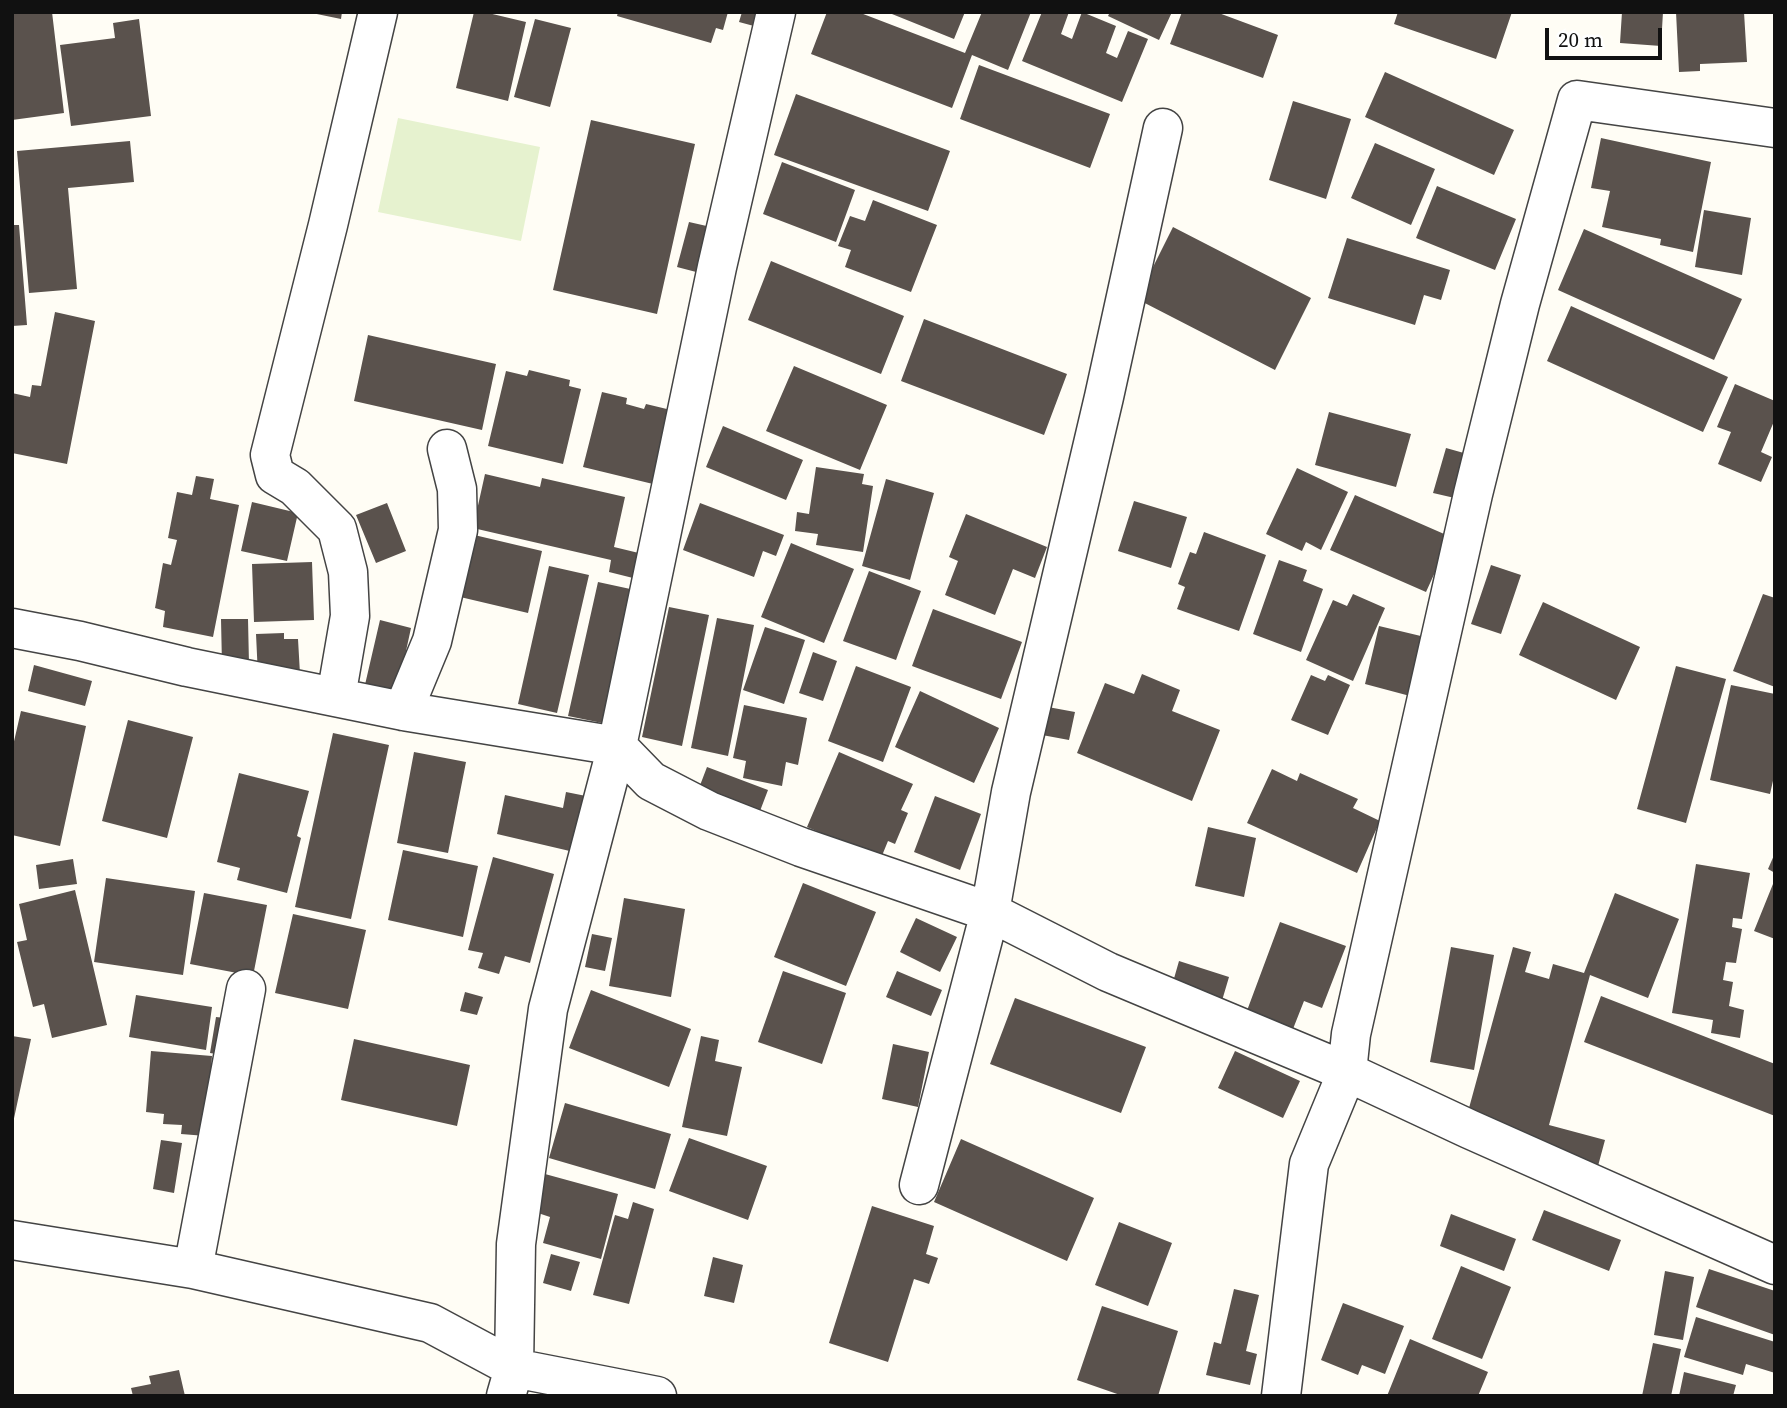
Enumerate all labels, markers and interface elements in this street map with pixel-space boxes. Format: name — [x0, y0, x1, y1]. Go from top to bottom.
scale bar — [1549, 14, 1666, 58]
text: 20 m — [1558, 25, 1603, 54]

